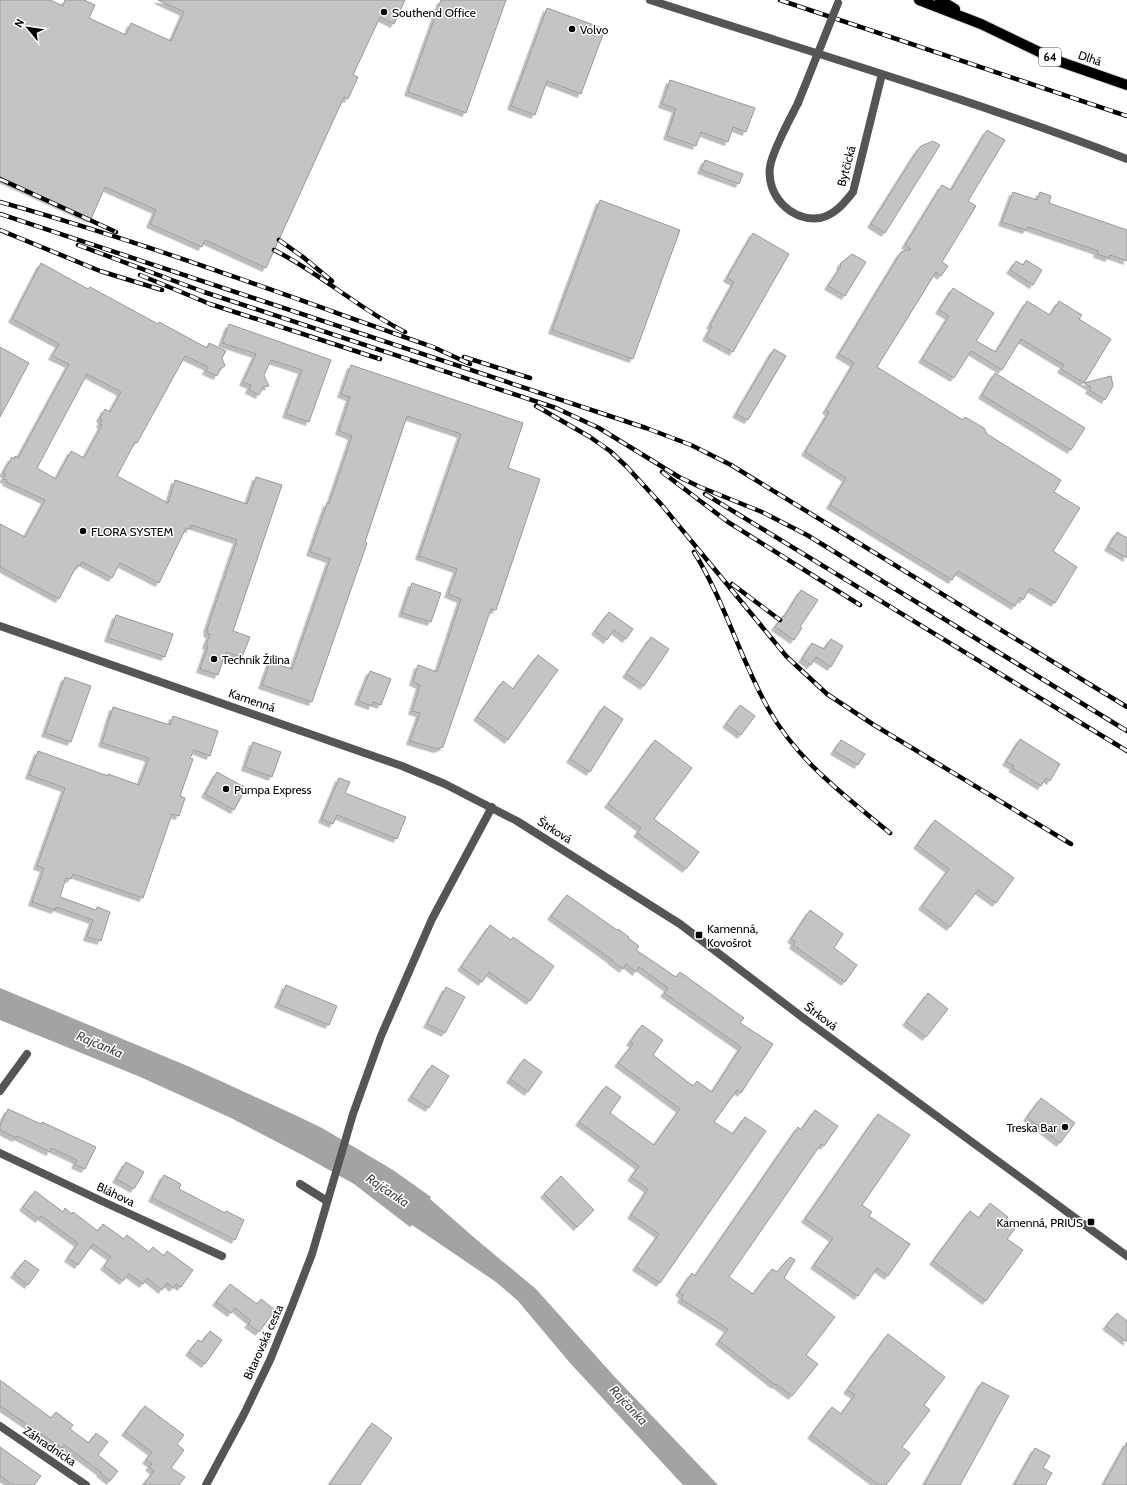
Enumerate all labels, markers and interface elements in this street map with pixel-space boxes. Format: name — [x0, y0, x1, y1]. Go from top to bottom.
place label: Southend Office — [392, 5, 476, 20]
marker: Southend Office — [379, 7, 389, 17]
north arrow — [8, 8, 48, 48]
text: N — [11, 16, 27, 30]
place label: Volvo — [580, 22, 609, 37]
marker: Volvo — [567, 24, 577, 34]
street label: Dlhá — [1076, 47, 1104, 69]
road number: 64 — [1039, 48, 1061, 66]
street label: Bytčická — [833, 144, 859, 188]
place label: FLORA SYSTEM — [91, 524, 173, 539]
marker: FLORA SYSTEM — [78, 526, 88, 536]
place label: Technik Žilina — [222, 652, 290, 667]
marker: Technik Žilina — [209, 654, 219, 664]
street label: Kamenná — [227, 685, 278, 715]
place label: Pumpa Express — [234, 782, 312, 797]
marker: Pumpa Express — [221, 784, 231, 794]
street label: Štrková — [535, 814, 575, 847]
place label: Kamenná, Kovošrot — [707, 921, 758, 950]
marker: Kamenná, Kovošrot — [694, 930, 704, 940]
street label: Štrková — [801, 999, 841, 1034]
water label: Rajčanka — [74, 1027, 126, 1062]
place label: Treska Bar — [1006, 1120, 1057, 1135]
marker: Treska Bar — [1060, 1122, 1070, 1132]
water label: Rajčanka — [363, 1170, 413, 1211]
street label: Bláhova — [95, 1179, 138, 1209]
place label: Kamenná, PRIUS — [996, 1215, 1083, 1230]
marker: Kamenná, PRIUS — [1086, 1217, 1096, 1227]
street label: Bitarovská cesta — [240, 1302, 286, 1382]
water label: Rajčanka — [606, 1382, 651, 1429]
street label: Záhradnícka — [21, 1423, 80, 1469]

